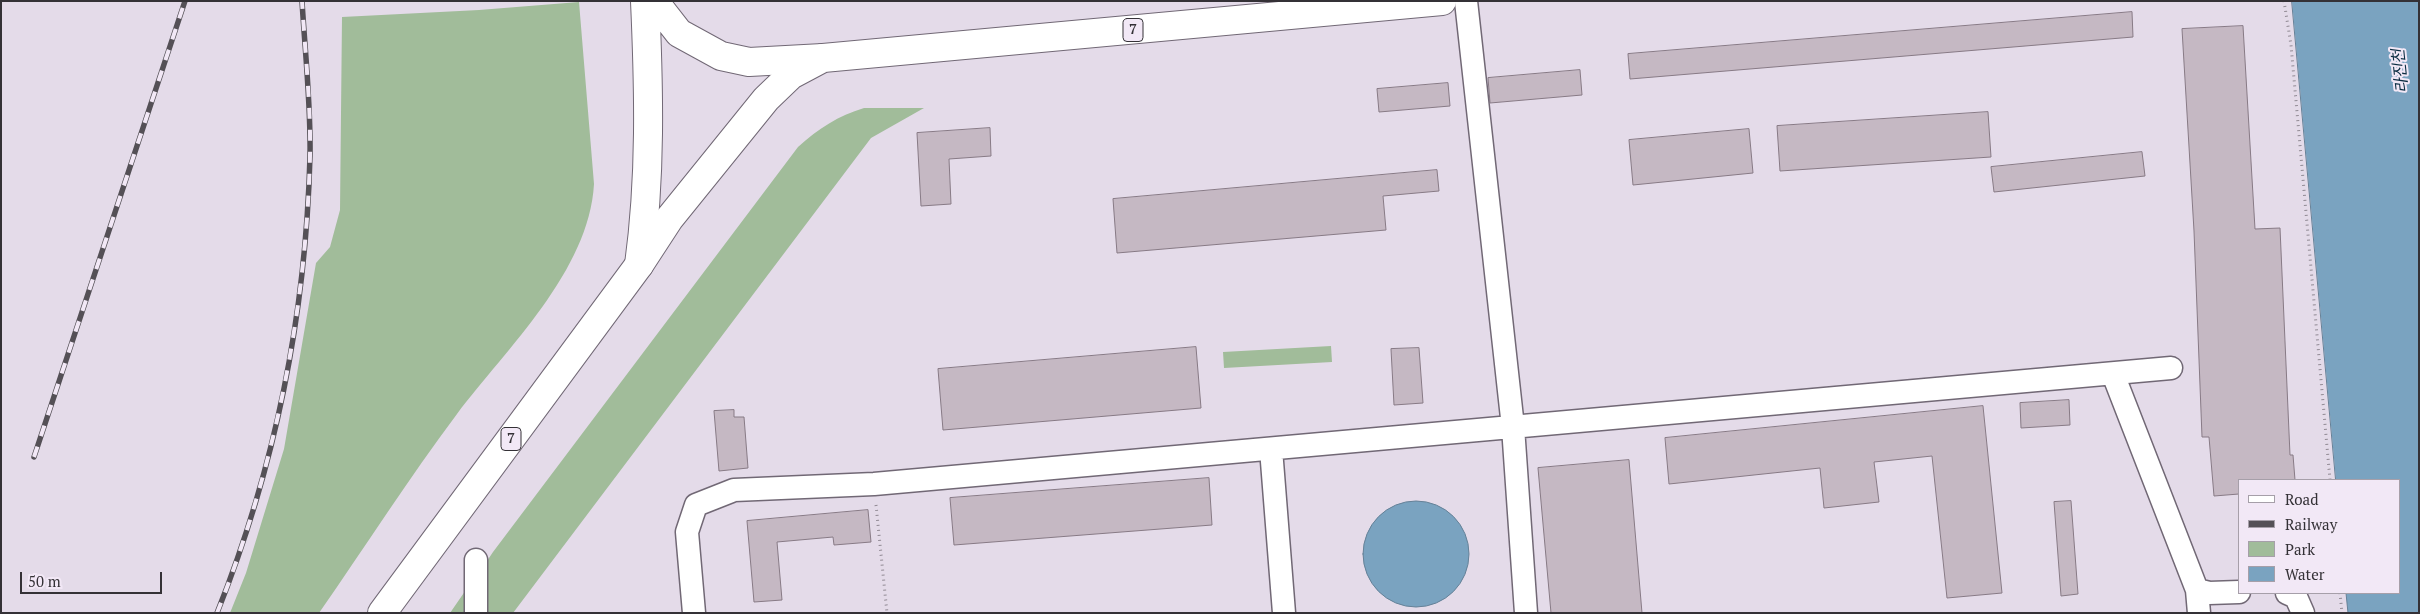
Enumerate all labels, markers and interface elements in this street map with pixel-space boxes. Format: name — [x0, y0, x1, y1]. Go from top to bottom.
road number: 7 — [1123, 18, 1143, 42]
water label: 라진천 — [2389, 48, 2413, 94]
road number: 7 — [501, 428, 521, 450]
legend — [2238, 479, 2400, 594]
text: Road — [2285, 489, 2318, 509]
text: Railway — [2285, 514, 2337, 534]
text: Park — [2285, 539, 2315, 559]
scale bar — [22, 562, 165, 594]
text: Water — [2285, 564, 2324, 584]
text: 50 m — [28, 571, 61, 591]

